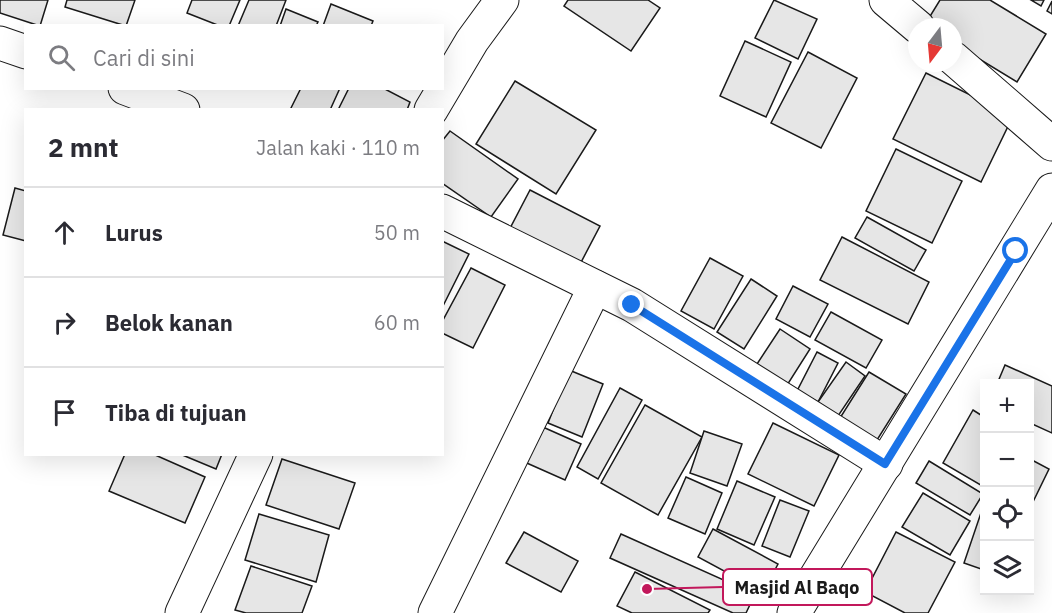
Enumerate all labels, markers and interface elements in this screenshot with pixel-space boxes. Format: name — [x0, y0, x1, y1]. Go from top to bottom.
north arrow — [908, 18, 962, 72]
search box — [24, 24, 444, 90]
icon: search — [45, 41, 78, 74]
text: Cari di sini — [93, 43, 195, 72]
text: 2 mnt — [48, 130, 118, 164]
text: Jalan kaki · 110 m — [256, 134, 420, 161]
icon: ahead — [48, 216, 81, 249]
text: Lurus — [105, 218, 163, 247]
text: 50 m — [374, 219, 420, 246]
route start — [1002, 237, 1028, 263]
route end — [618, 291, 644, 317]
icon: right — [48, 306, 81, 339]
text: Belok kanan — [105, 308, 233, 337]
text: 60 m — [374, 309, 420, 336]
map controls — [980, 379, 1034, 595]
button: + — [980, 379, 1034, 433]
icon: arrive — [48, 396, 81, 429]
text: Tiba di tujuan — [105, 398, 247, 427]
button: − — [980, 433, 1034, 487]
button: locate — [980, 487, 1034, 541]
button: layers — [980, 541, 1034, 595]
callout: Masjid Al Baqo — [723, 569, 872, 605]
text: Masjid Al Baqo — [735, 576, 859, 599]

